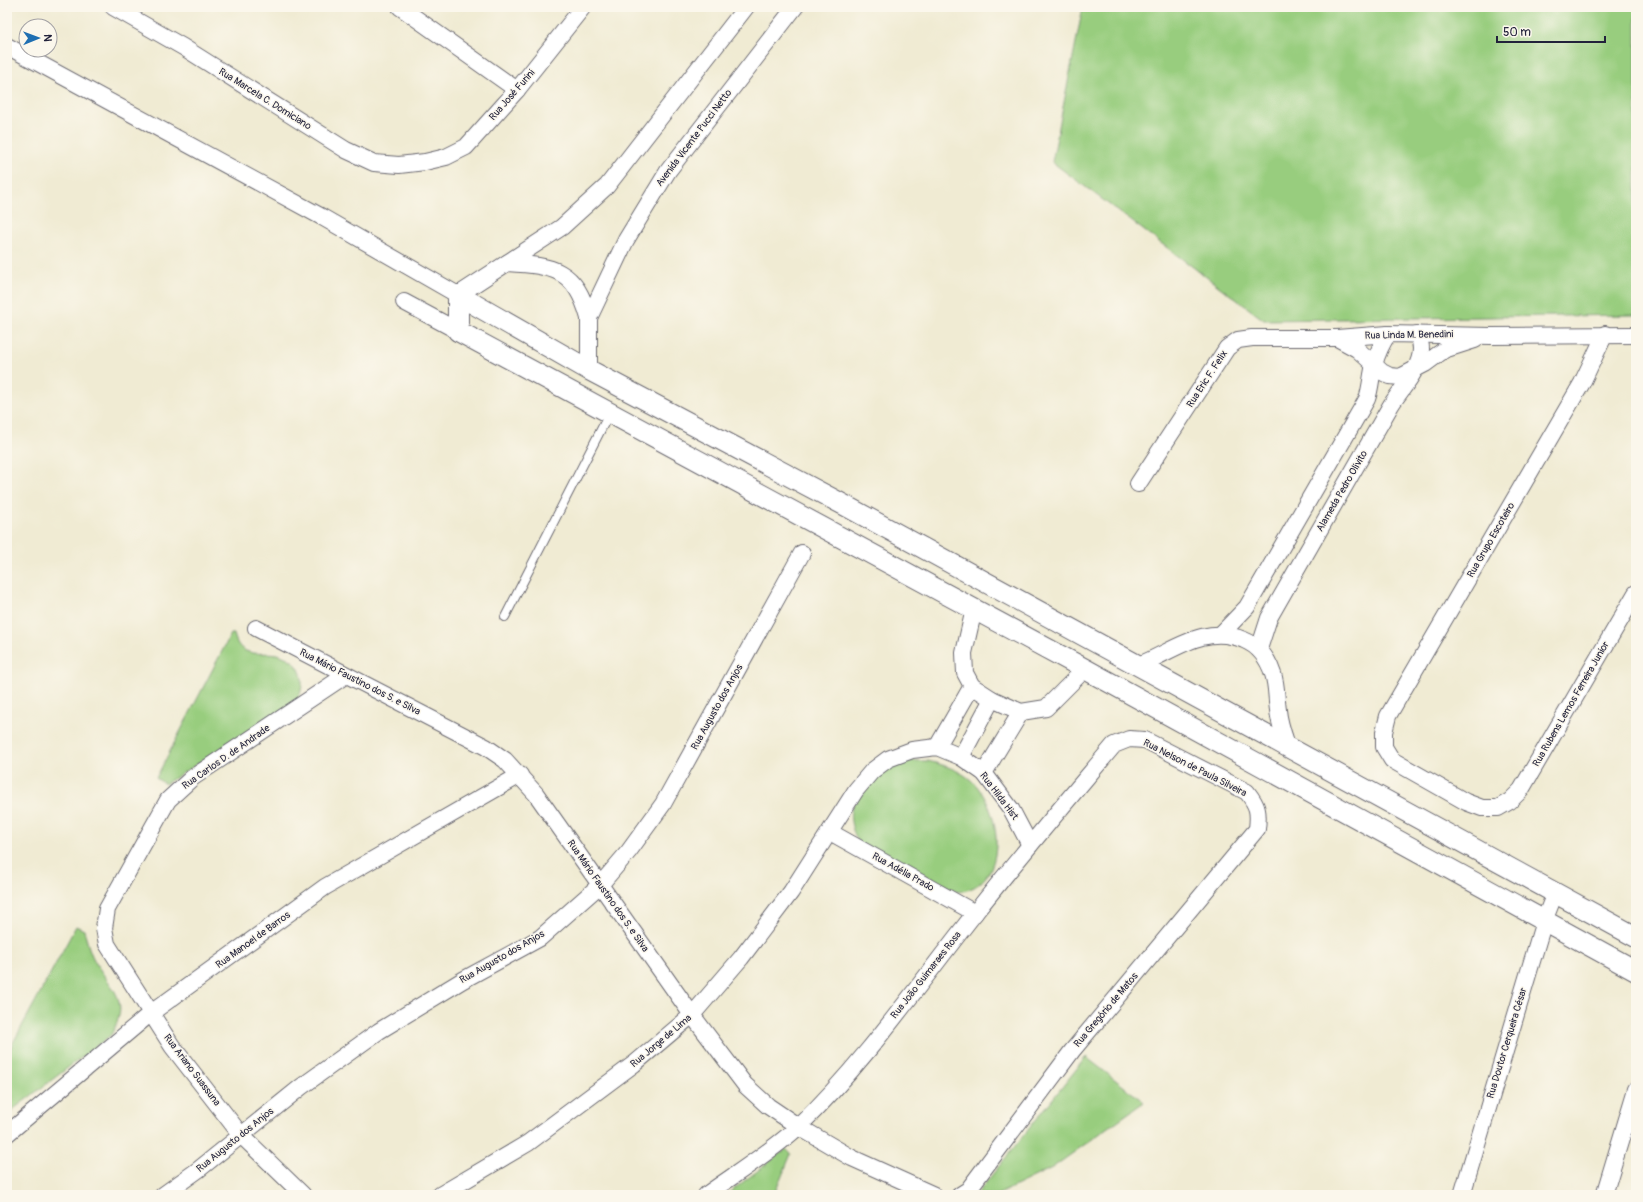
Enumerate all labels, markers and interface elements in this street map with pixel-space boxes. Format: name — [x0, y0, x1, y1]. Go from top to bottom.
north arrow — [18, 18, 58, 58]
scale bar — [1497, 18, 1605, 44]
text: 50 m — [1503, 25, 1531, 40]
text: N — [41, 34, 54, 42]
street label: Rua Marcela C. Domiciano — [216, 65, 314, 133]
street label: Rua José Furini — [487, 67, 538, 123]
street label: Avenida Vicente Pucci Netto — [654, 87, 735, 189]
street label: Rua Linda M. Benedini — [1365, 328, 1454, 342]
street label: Rua Eric F. Felix — [1184, 348, 1230, 410]
street label: Alameda Pedro Olivito — [1314, 448, 1370, 534]
street label: Rua Grupo Escoteiro — [1465, 500, 1518, 580]
street label: Rua Rubens Lemos Ferreira Junior — [1530, 639, 1612, 769]
street label: Rua Mário Faustino dos S. e Silva — [298, 646, 423, 718]
street label: Rua Augusto dos Anjos — [689, 662, 746, 752]
street label: Rua Carlos D. de Andrade — [180, 722, 272, 792]
street label: Rua Nelson de Paula Silveira — [1141, 737, 1249, 800]
street label: Rua Hilda Hist — [977, 770, 1021, 823]
street label: Rua Mário Faustino dos S. e Silva — [565, 838, 652, 955]
street label: Rua Adélia Prado — [870, 850, 937, 894]
street label: Rua Manoel de Barros — [213, 909, 293, 971]
street label: Rua Augusto dos Anjos — [457, 928, 547, 986]
street label: Rua João Guimaraes Rosa — [888, 929, 964, 1021]
street label: Rua Gregório de Matos — [1071, 970, 1141, 1050]
street label: Rua Doutor Cerqueira César — [1484, 986, 1530, 1100]
street label: Rua Jorge de Lima — [628, 1012, 694, 1070]
street label: Rua Ariano Suassuna — [161, 1032, 223, 1109]
street label: Rua Augusto dos Anjos — [194, 1105, 276, 1175]

